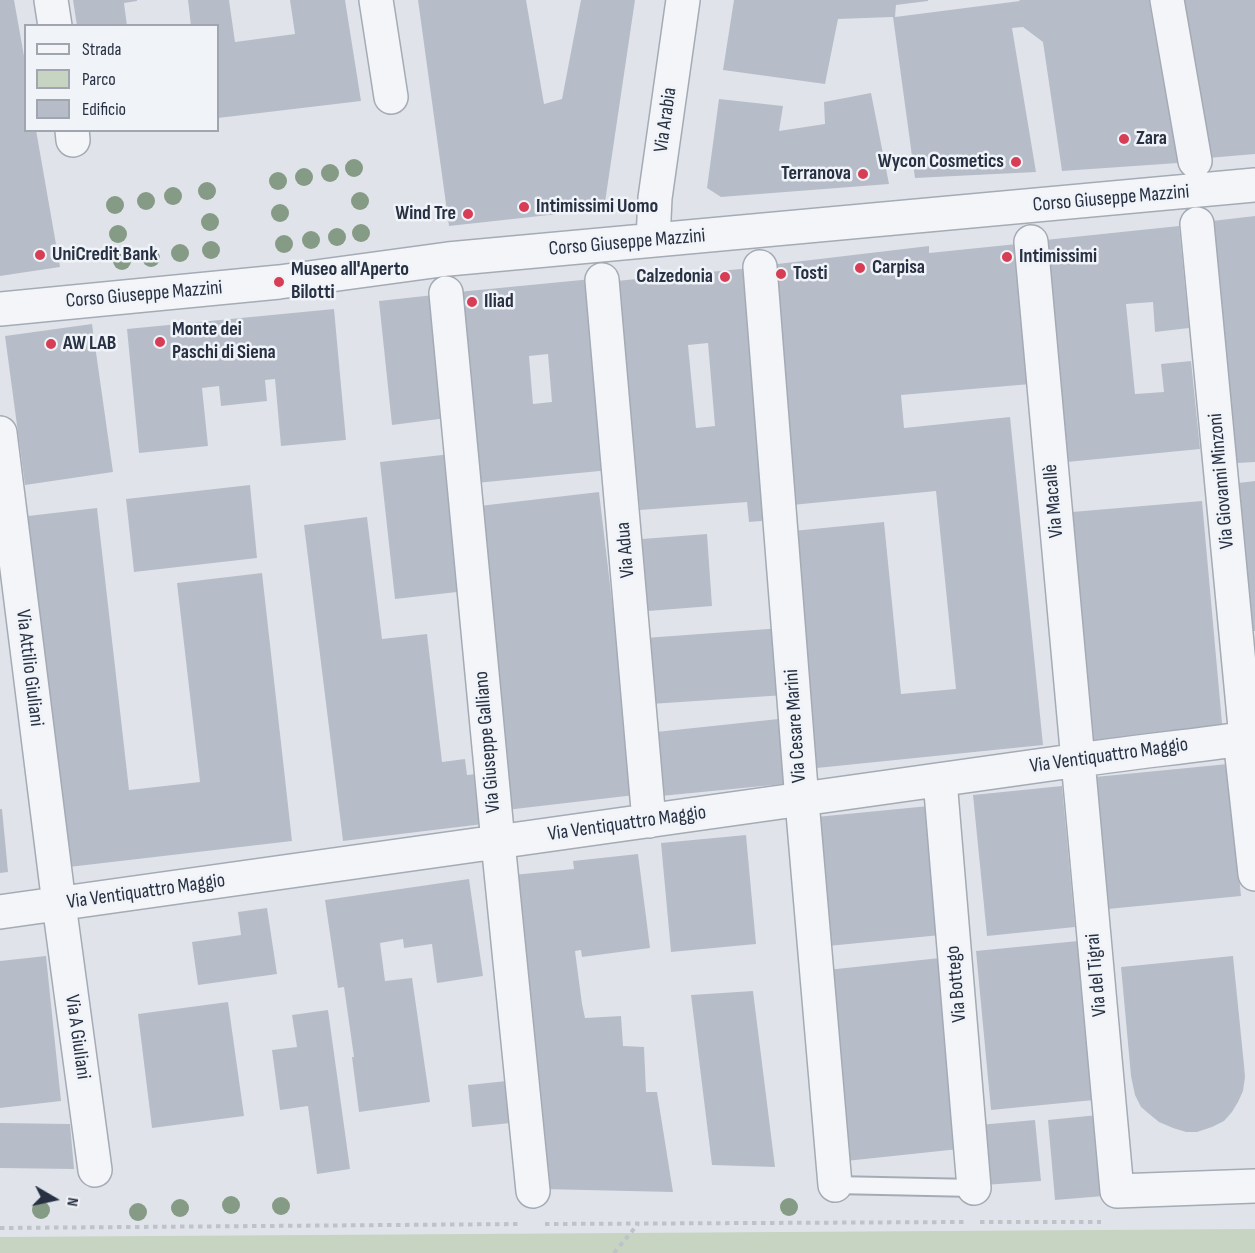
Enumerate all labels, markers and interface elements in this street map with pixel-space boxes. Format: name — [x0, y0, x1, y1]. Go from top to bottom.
legend — [24, 24, 219, 132]
text: Strada — [82, 39, 121, 60]
text: Parco — [82, 69, 116, 90]
street label: Via Arabia — [650, 86, 682, 154]
text: Edificio — [82, 99, 126, 120]
place label: Zara — [1136, 127, 1167, 151]
marker: Zara — [1117, 132, 1131, 146]
place label: Wycon Cosmetics — [878, 150, 1004, 174]
marker: Wycon Cosmetics — [1009, 155, 1023, 169]
place label: Terranova — [781, 162, 851, 186]
marker: Terranova — [856, 167, 870, 181]
street label: Corso Giuseppe Mazzini — [1032, 180, 1190, 218]
place label: Intimissimi Uomo — [536, 195, 658, 219]
marker: Intimissimi Uomo — [517, 200, 531, 214]
place label: Wind Tre — [395, 202, 456, 226]
marker: Wind Tre — [461, 207, 475, 221]
street label: Corso Giuseppe Mazzini — [548, 224, 706, 262]
place label: UniCredit Bank — [52, 243, 158, 267]
place label: Intimissimi — [1019, 245, 1097, 269]
marker: UniCredit Bank — [33, 248, 47, 262]
marker: Intimissimi — [1000, 250, 1014, 264]
place label: Carpisa — [872, 256, 925, 280]
place label: Museo all'Aperto Bilotti — [291, 258, 409, 305]
marker: Carpisa — [853, 261, 867, 275]
place label: Tosti — [793, 262, 828, 286]
place label: Calzedonia — [636, 265, 713, 289]
marker: Tosti — [774, 267, 788, 281]
marker: Calzedonia — [718, 270, 732, 284]
marker: Museo all'Aperto Bilotti — [272, 275, 286, 289]
street label: Corso Giuseppe Mazzini — [65, 276, 223, 314]
place label: Iliad — [484, 290, 514, 314]
marker: Iliad — [465, 295, 479, 309]
place label: Monte dei Paschi di Siena — [172, 318, 276, 365]
place label: AW LAB — [63, 332, 116, 356]
marker: Monte dei Paschi di Siena — [153, 335, 167, 349]
marker: AW LAB — [44, 337, 58, 351]
street label: Via Giovanni Minzoni — [1204, 412, 1240, 550]
street label: Via Macallè — [1039, 463, 1069, 539]
street label: Via Adua — [612, 521, 640, 579]
street label: Via Attilio Giuliani — [10, 608, 48, 728]
street label: Via Cesare Marini — [780, 668, 812, 784]
street label: Via Giuseppe Galliano — [470, 670, 506, 814]
street label: Via Ventiquattro Maggio — [1028, 733, 1190, 779]
street label: Via Ventiquattro Maggio — [546, 801, 708, 847]
street label: Via Ventiquattro Maggio — [65, 869, 227, 915]
street label: Via del Tigrai — [1081, 932, 1113, 1018]
street label: Via Bottego — [942, 945, 972, 1023]
street label: Via A Giuliani — [59, 993, 95, 1081]
north arrow — [24, 1169, 84, 1229]
text: N — [62, 1196, 82, 1208]

